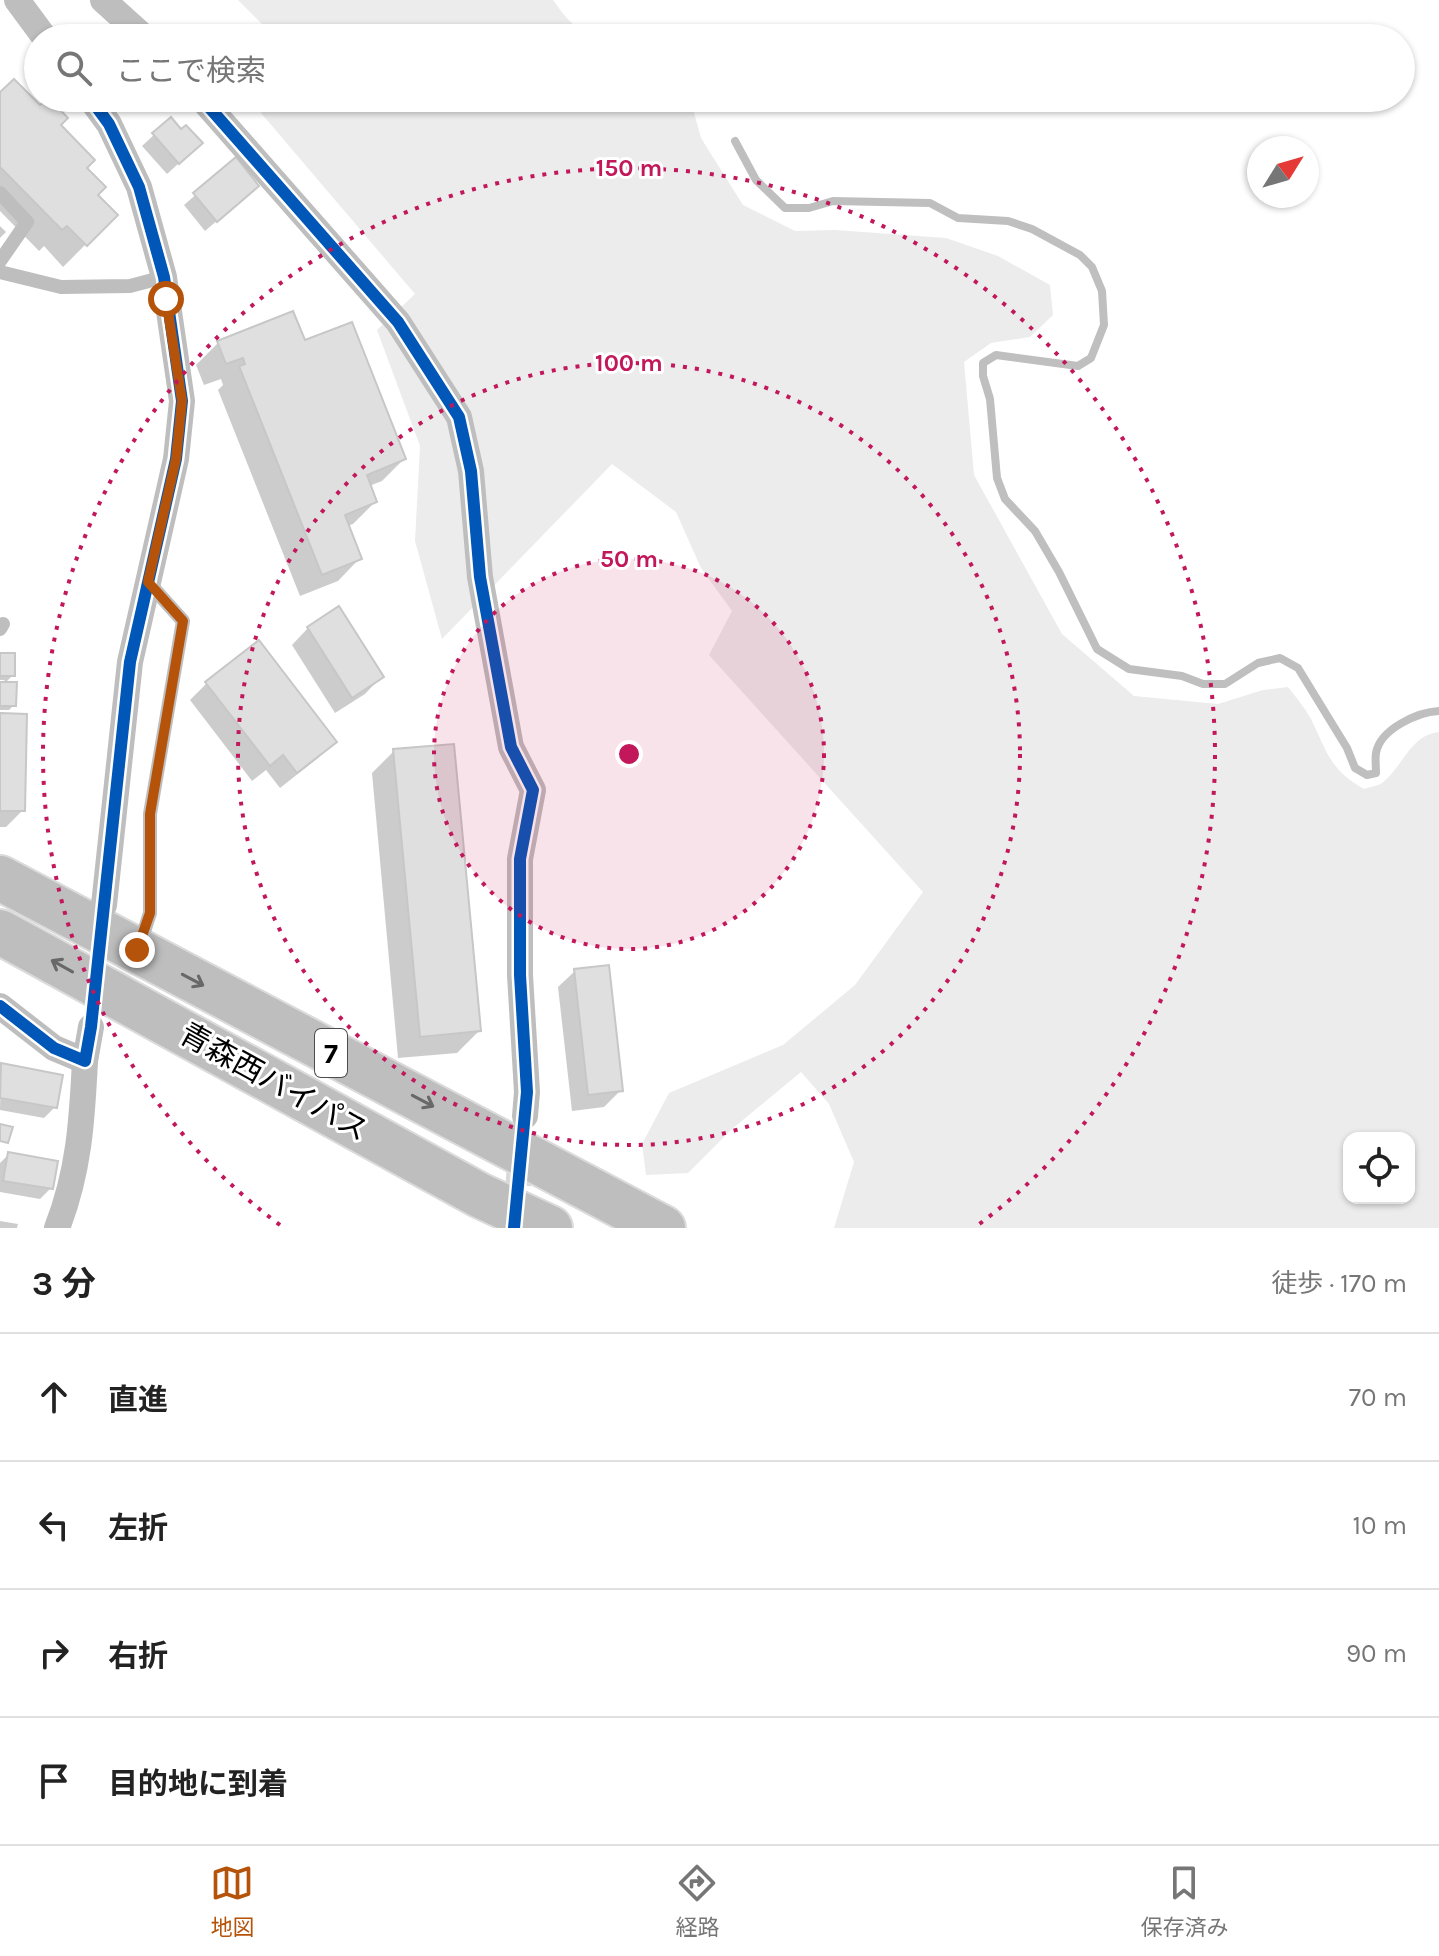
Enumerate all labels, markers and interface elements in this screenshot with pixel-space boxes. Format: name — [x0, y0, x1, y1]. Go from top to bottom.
search box — [24, 24, 1415, 112]
icon: search — [52, 46, 96, 90]
text: ここで検索 — [116, 53, 266, 89]
north arrow — [1247, 136, 1319, 208]
text: 150 m — [596, 154, 662, 182]
route start — [148, 281, 184, 317]
text: 100 m — [595, 349, 663, 377]
text: 50 m — [600, 545, 658, 573]
centre of rings — [615, 740, 643, 768]
route end — [119, 932, 155, 968]
one-way arrow — [50, 958, 74, 973]
one-way arrow — [180, 972, 204, 988]
street label: 青森西バイパス — [174, 1015, 374, 1149]
road number: 7 — [315, 1029, 347, 1077]
one-way arrow — [410, 1094, 434, 1110]
map controls — [1343, 1132, 1415, 1204]
button: locate — [1343, 1132, 1415, 1204]
text: 3 分 — [32, 1264, 96, 1304]
text: 徒歩 · 170 m — [1271, 1268, 1407, 1299]
icon: ahead — [32, 1375, 76, 1419]
text: 直進 — [108, 1382, 168, 1418]
text: 70 m — [1349, 1382, 1407, 1413]
icon: left — [32, 1503, 76, 1547]
text: 左折 — [108, 1510, 168, 1546]
text: 10 m — [1352, 1510, 1407, 1541]
icon: right — [32, 1631, 76, 1675]
text: 右折 — [108, 1638, 168, 1674]
text: 90 m — [1346, 1638, 1407, 1669]
icon: arrive — [32, 1759, 76, 1803]
text: 目的地に到着 — [108, 1766, 288, 1802]
tab: 地図 — [210, 1861, 255, 1941]
tab: 経路 — [675, 1861, 720, 1941]
tab: 保存済み — [1140, 1861, 1229, 1941]

